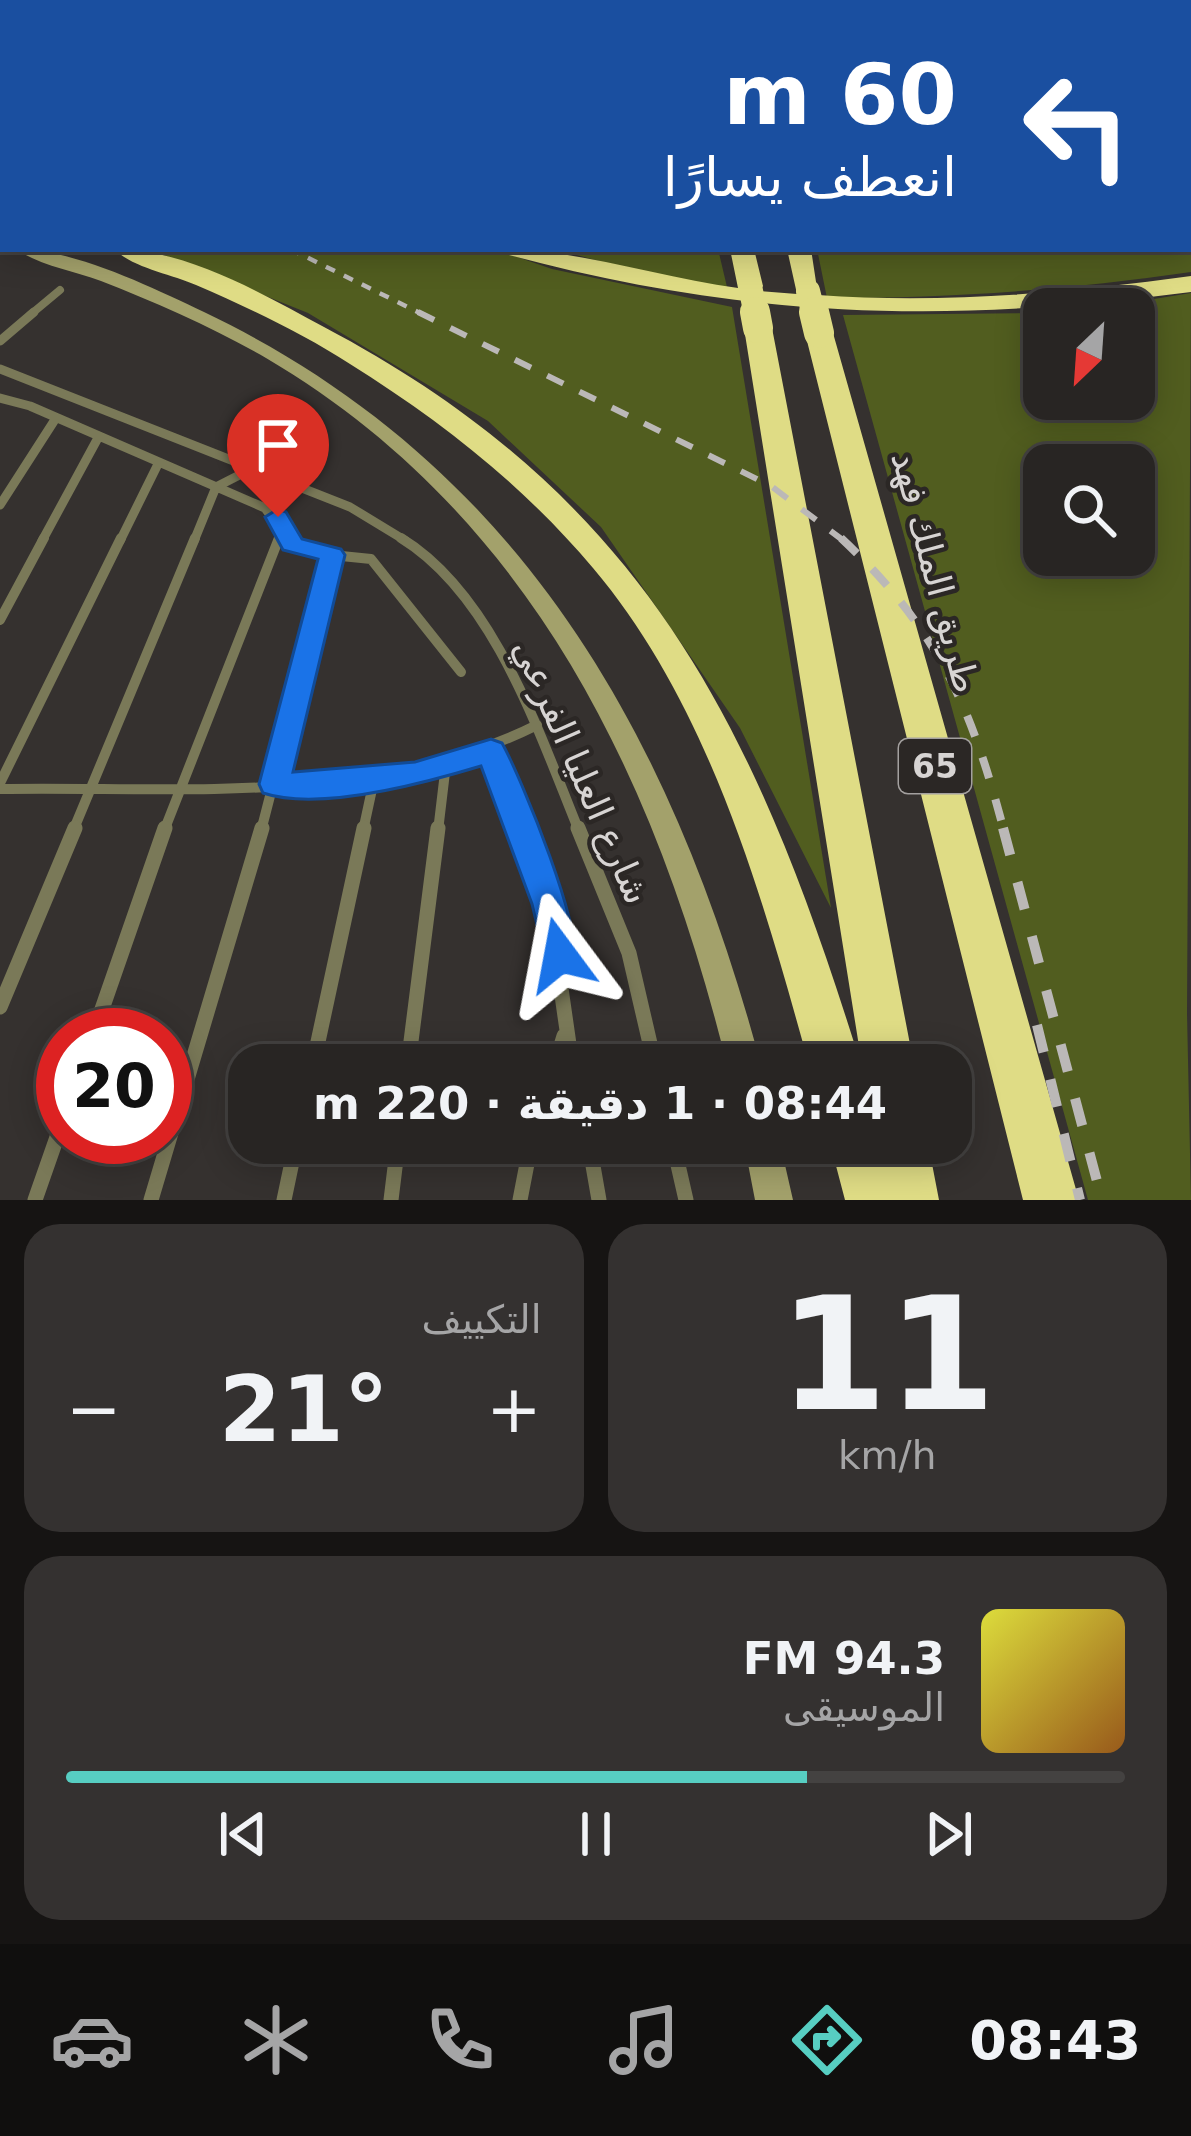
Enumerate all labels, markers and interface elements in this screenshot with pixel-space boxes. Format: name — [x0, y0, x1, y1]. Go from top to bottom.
text: 60 m — [723, 46, 957, 144]
icon: left — [999, 48, 1155, 204]
text: انعطف يسارًا — [663, 146, 957, 209]
north arrow — [1023, 288, 1155, 420]
map controls — [1023, 288, 1155, 576]
pin — [227, 394, 329, 517]
icon: arrive — [245, 412, 311, 478]
button: search — [1023, 444, 1155, 576]
street label: طريق الملك فهد — [883, 447, 987, 698]
street label: شارع العليا الفرعي — [504, 632, 658, 910]
road number: 65 — [899, 739, 971, 793]
position arrow — [497, 892, 623, 1018]
speed limit sign: 20 — [36, 1008, 192, 1164]
text: 08:44 · 1 دقيقة · 220 m — [313, 1077, 887, 1130]
text: 11 — [779, 1264, 996, 1446]
text: التكييف — [422, 1297, 542, 1342]
text: 21° — [219, 1357, 389, 1462]
text: − — [66, 1371, 121, 1448]
text: + — [486, 1371, 542, 1448]
text: km/h — [838, 1433, 936, 1478]
text: 94.3 FM — [743, 1632, 945, 1685]
text: الموسيقى — [783, 1685, 945, 1730]
icon: previous — [210, 1801, 276, 1867]
icon: pause — [563, 1801, 629, 1867]
icon: next — [916, 1801, 982, 1867]
icon: car — [50, 1998, 134, 2082]
icon: climate — [234, 1998, 318, 2082]
icon: phone — [418, 1998, 502, 2082]
icon: music — [602, 1998, 686, 2082]
icon: directions — [785, 1998, 869, 2082]
text: 08:43 — [969, 2009, 1141, 2072]

